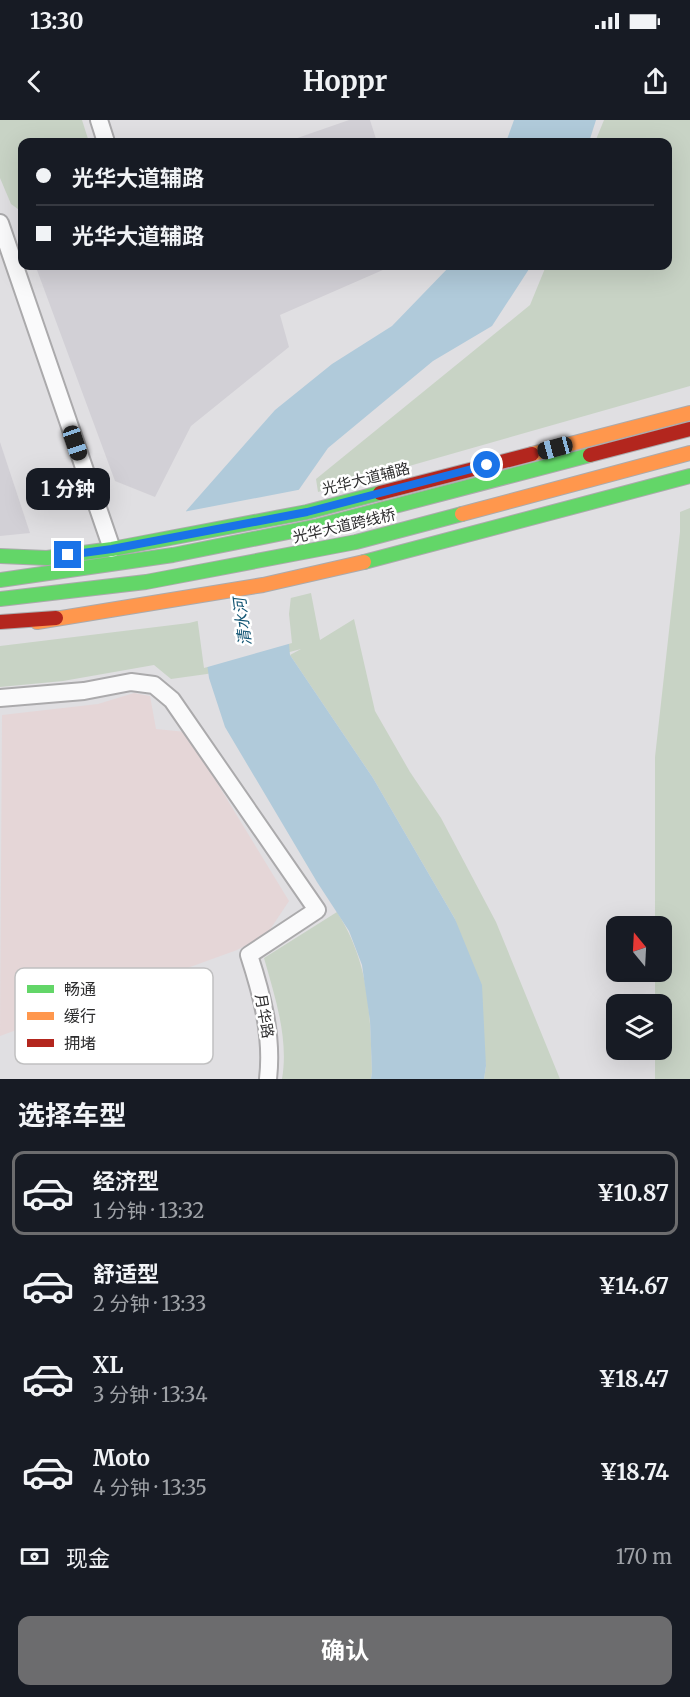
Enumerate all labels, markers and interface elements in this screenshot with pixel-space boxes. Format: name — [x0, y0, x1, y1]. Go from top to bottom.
text: 13:30 — [30, 7, 84, 35]
text: Hoppr — [303, 64, 387, 98]
icon: back — [18, 65, 51, 98]
icon: share — [639, 65, 672, 98]
text: 光华大道辅路 — [72, 164, 204, 192]
text: 光华大道辅路 — [72, 222, 204, 250]
car — [61, 423, 89, 463]
car — [535, 435, 575, 461]
route start — [473, 451, 500, 478]
street label: 光华大道辅路 — [320, 458, 412, 499]
callout: 1 分钟 — [26, 468, 110, 510]
text: 1 分钟 — [41, 476, 95, 501]
street label: 光华大道跨线桥 — [291, 504, 397, 547]
route end — [54, 541, 81, 568]
water label: 清水河 — [229, 594, 255, 647]
north arrow — [606, 916, 672, 982]
map controls — [606, 916, 672, 1060]
legend — [15, 968, 213, 1064]
text: 畅通 — [64, 979, 96, 999]
street label: 月华路 — [251, 992, 278, 1040]
button: layers — [606, 994, 672, 1060]
text: 缓行 — [64, 1006, 96, 1026]
text: 拥堵 — [64, 1033, 96, 1053]
text: 选择车型 — [18, 1098, 126, 1132]
icon: car — [21, 1166, 75, 1220]
text: 经济型 — [93, 1167, 159, 1195]
text: ¥10.87 — [597, 1179, 669, 1207]
text: 1 分钟 · 13:32 — [93, 1198, 204, 1223]
icon: car — [21, 1259, 75, 1313]
text: 舒适型 — [93, 1260, 159, 1288]
text: ¥14.67 — [599, 1272, 669, 1300]
text: 2 分钟 · 13:33 — [93, 1291, 207, 1316]
text: XL — [93, 1351, 123, 1379]
icon: car — [21, 1352, 75, 1406]
text: ¥18.47 — [598, 1365, 669, 1393]
text: 3 分钟 · 13:34 — [93, 1382, 208, 1407]
text: Moto — [93, 1444, 150, 1472]
icon: car — [21, 1445, 75, 1499]
text: ¥18.74 — [600, 1458, 669, 1486]
text: 4 分钟 · 13:35 — [93, 1475, 207, 1500]
icon: cash — [18, 1540, 51, 1573]
text: 现金 — [66, 1544, 110, 1572]
text: 170 m — [616, 1544, 672, 1569]
button: 确认 — [18, 1616, 672, 1685]

